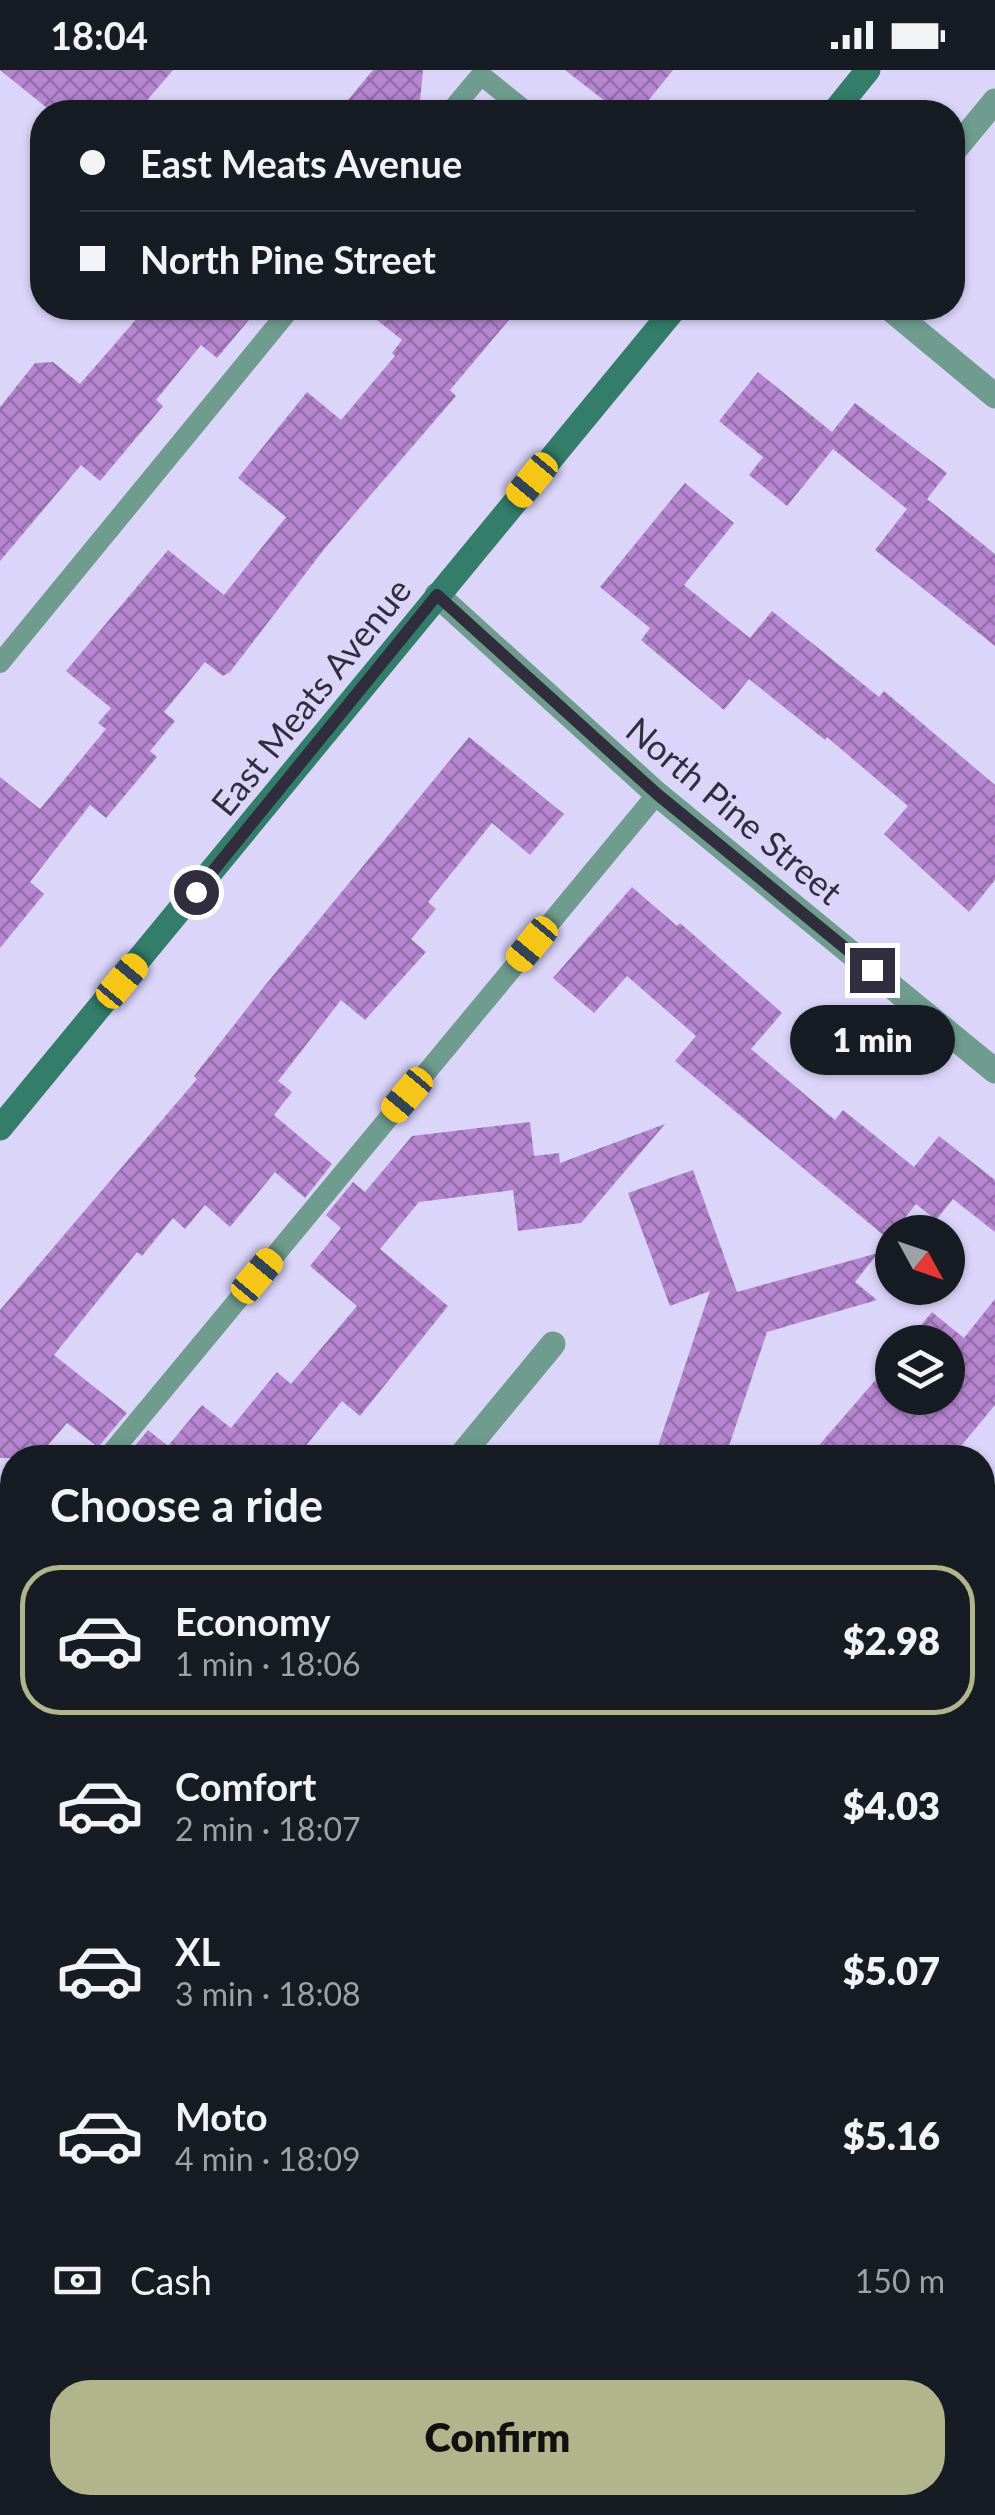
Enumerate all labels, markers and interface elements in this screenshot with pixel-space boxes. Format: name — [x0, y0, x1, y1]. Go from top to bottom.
text: 18:04 — [50, 12, 148, 58]
text: East Meats Avenue — [140, 140, 462, 186]
text: North Pine Street — [140, 236, 436, 282]
car — [501, 447, 563, 513]
street label: East Meats Avenue — [201, 569, 419, 823]
street label: North Pine Street — [619, 708, 852, 913]
route start — [174, 870, 219, 915]
car — [501, 911, 563, 977]
car — [91, 948, 153, 1014]
route end — [850, 948, 895, 993]
callout: 1 min — [790, 1005, 954, 1075]
text: 1 min — [833, 1020, 912, 1059]
car — [376, 1062, 438, 1128]
north arrow — [875, 1215, 965, 1305]
map controls — [875, 1215, 965, 1415]
car — [226, 1243, 288, 1309]
button: layers — [875, 1325, 965, 1415]
text: Choose a ride — [50, 1478, 323, 1532]
icon: car — [55, 1595, 145, 1685]
text: Economy — [175, 1598, 330, 1644]
text: $2.98 — [843, 1617, 940, 1663]
text: 1 min · 18:06 — [175, 1644, 361, 1683]
icon: car — [55, 1760, 145, 1850]
text: Comfort — [175, 1763, 316, 1809]
text: $4.03 — [843, 1782, 940, 1828]
text: 2 min · 18:07 — [175, 1809, 361, 1848]
icon: car — [55, 1925, 145, 2015]
text: XL — [175, 1928, 220, 1974]
text: $5.07 — [843, 1947, 940, 1993]
text: 3 min · 18:08 — [175, 1974, 361, 2013]
icon: car — [55, 2090, 145, 2180]
text: Moto — [175, 2093, 268, 2139]
text: $5.16 — [843, 2112, 940, 2158]
text: 4 min · 18:09 — [175, 2139, 361, 2178]
icon: cash — [50, 2253, 105, 2308]
text: Cash — [130, 2257, 212, 2303]
text: 150 m — [855, 2261, 945, 2300]
button: Confirm — [50, 2380, 945, 2495]

